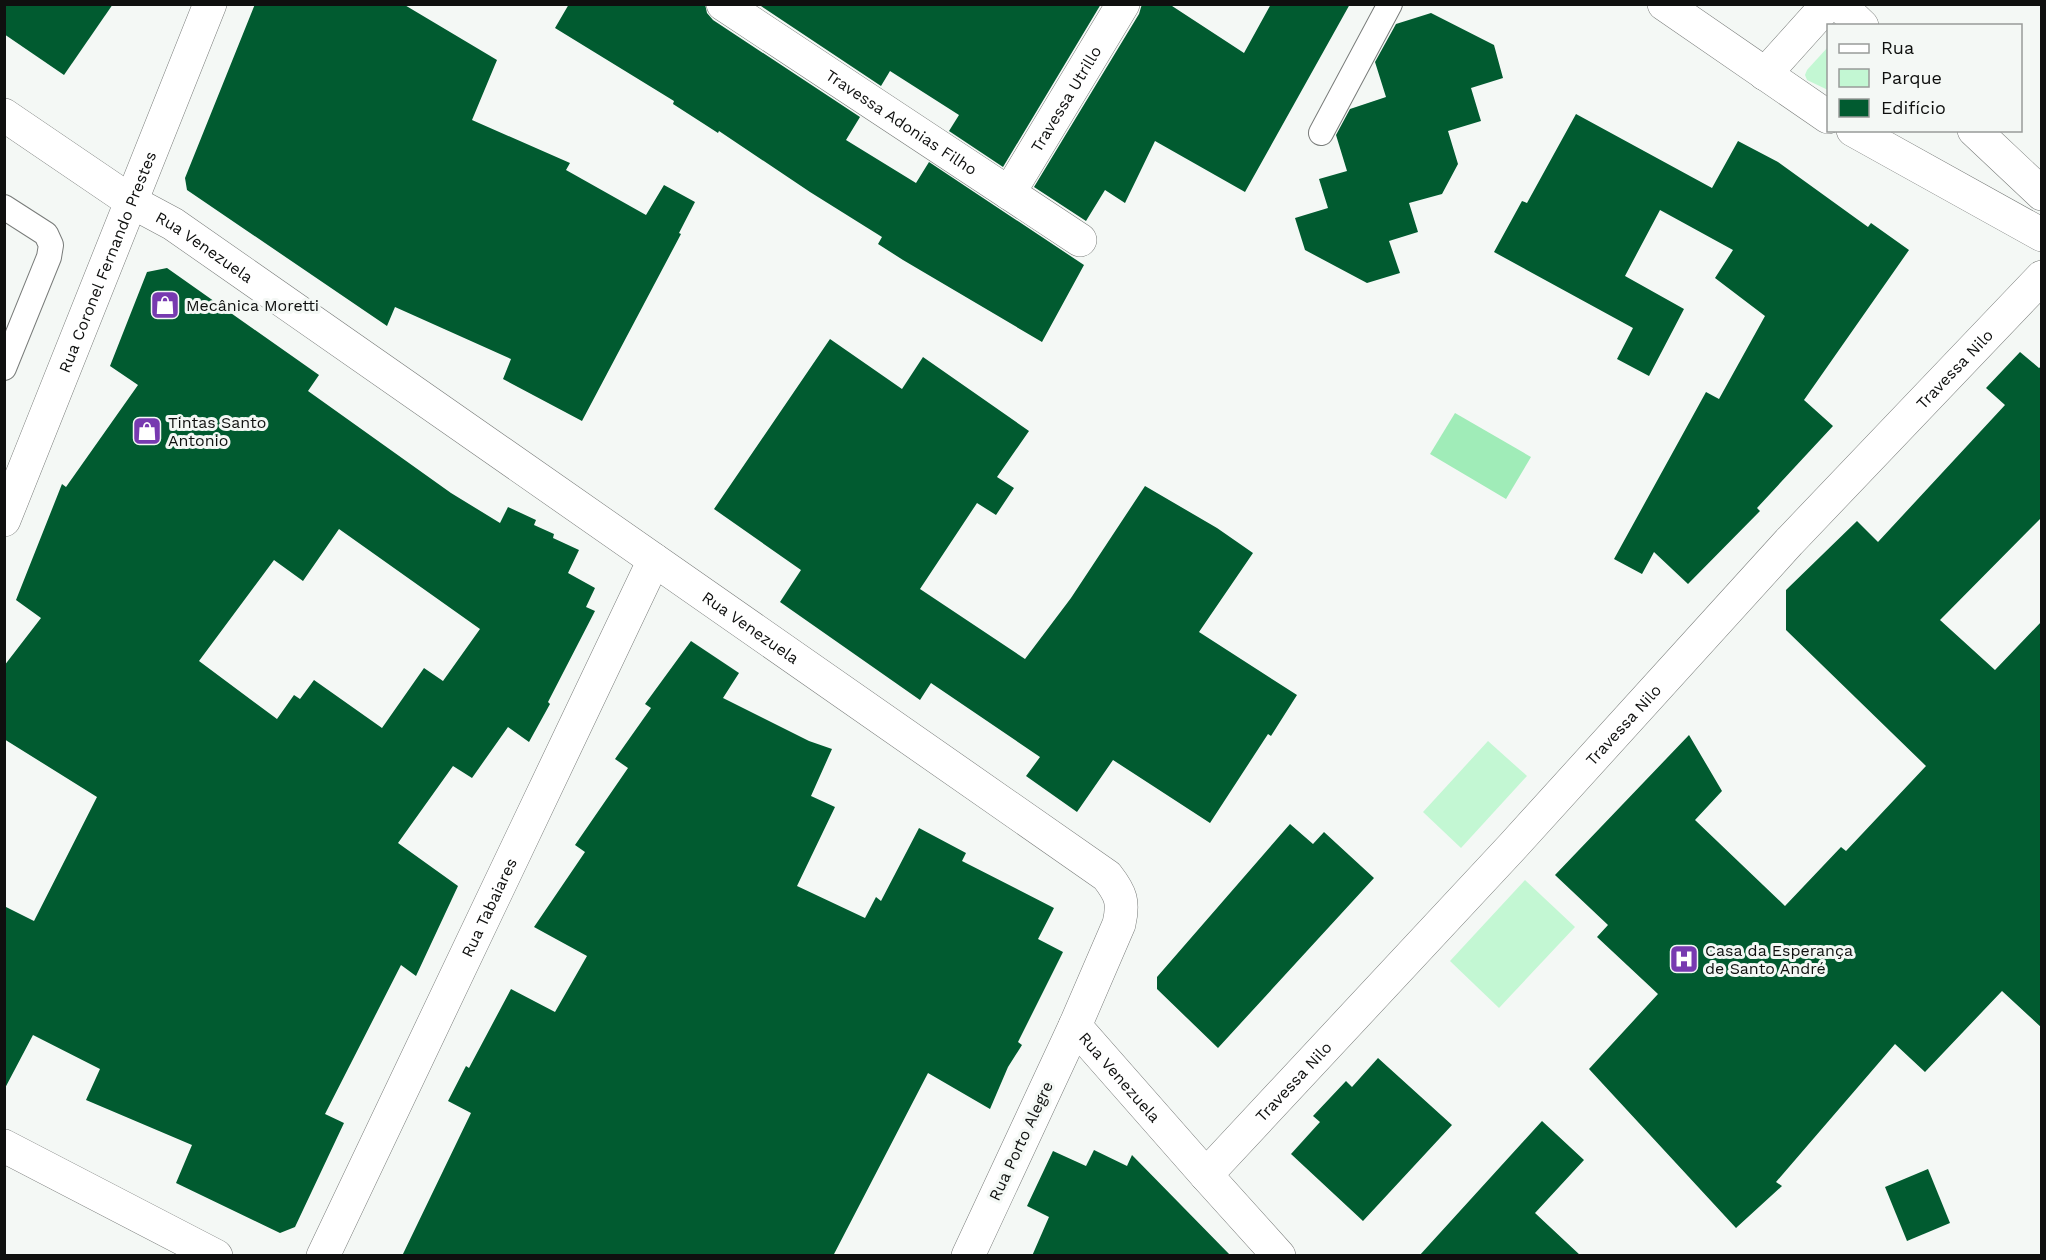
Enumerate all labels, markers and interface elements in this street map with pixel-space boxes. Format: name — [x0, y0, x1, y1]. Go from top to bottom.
legend — [1827, 24, 2022, 132]
text: Rua — [1881, 37, 1914, 58]
street label: Travessa Utrillo — [1027, 42, 1105, 155]
street label: Travessa Adonias Filho — [822, 65, 981, 179]
text: Parque — [1881, 67, 1942, 88]
text: Edifício — [1881, 97, 1946, 118]
street label: Rua Coronel Fernando Prestes — [54, 148, 160, 375]
street label: Rua Venezuela — [153, 207, 257, 286]
shop icon: Mecânica Moretti — [149, 289, 181, 321]
place label: Mecânica Moretti — [186, 296, 319, 315]
street label: Travessa Nilo — [1912, 325, 1997, 413]
place label: Tintas Santo Antonio — [168, 413, 266, 450]
shop icon: Tintas Santo Antonio — [131, 415, 163, 447]
street label: Rua Venezuela — [699, 587, 803, 668]
street label: Travessa Nilo — [1582, 680, 1665, 769]
street label: Rua Tabaiares — [457, 855, 520, 960]
place label: Casa da Esperança de Santo André — [1705, 941, 1853, 978]
hospital icon: Casa da Esperança de Santo André — [1668, 943, 1700, 975]
street label: Rua Venezuela — [1075, 1028, 1165, 1126]
street label: Travessa Nilo — [1251, 1037, 1335, 1125]
street label: Rua Porto Alegre — [985, 1078, 1057, 1204]

